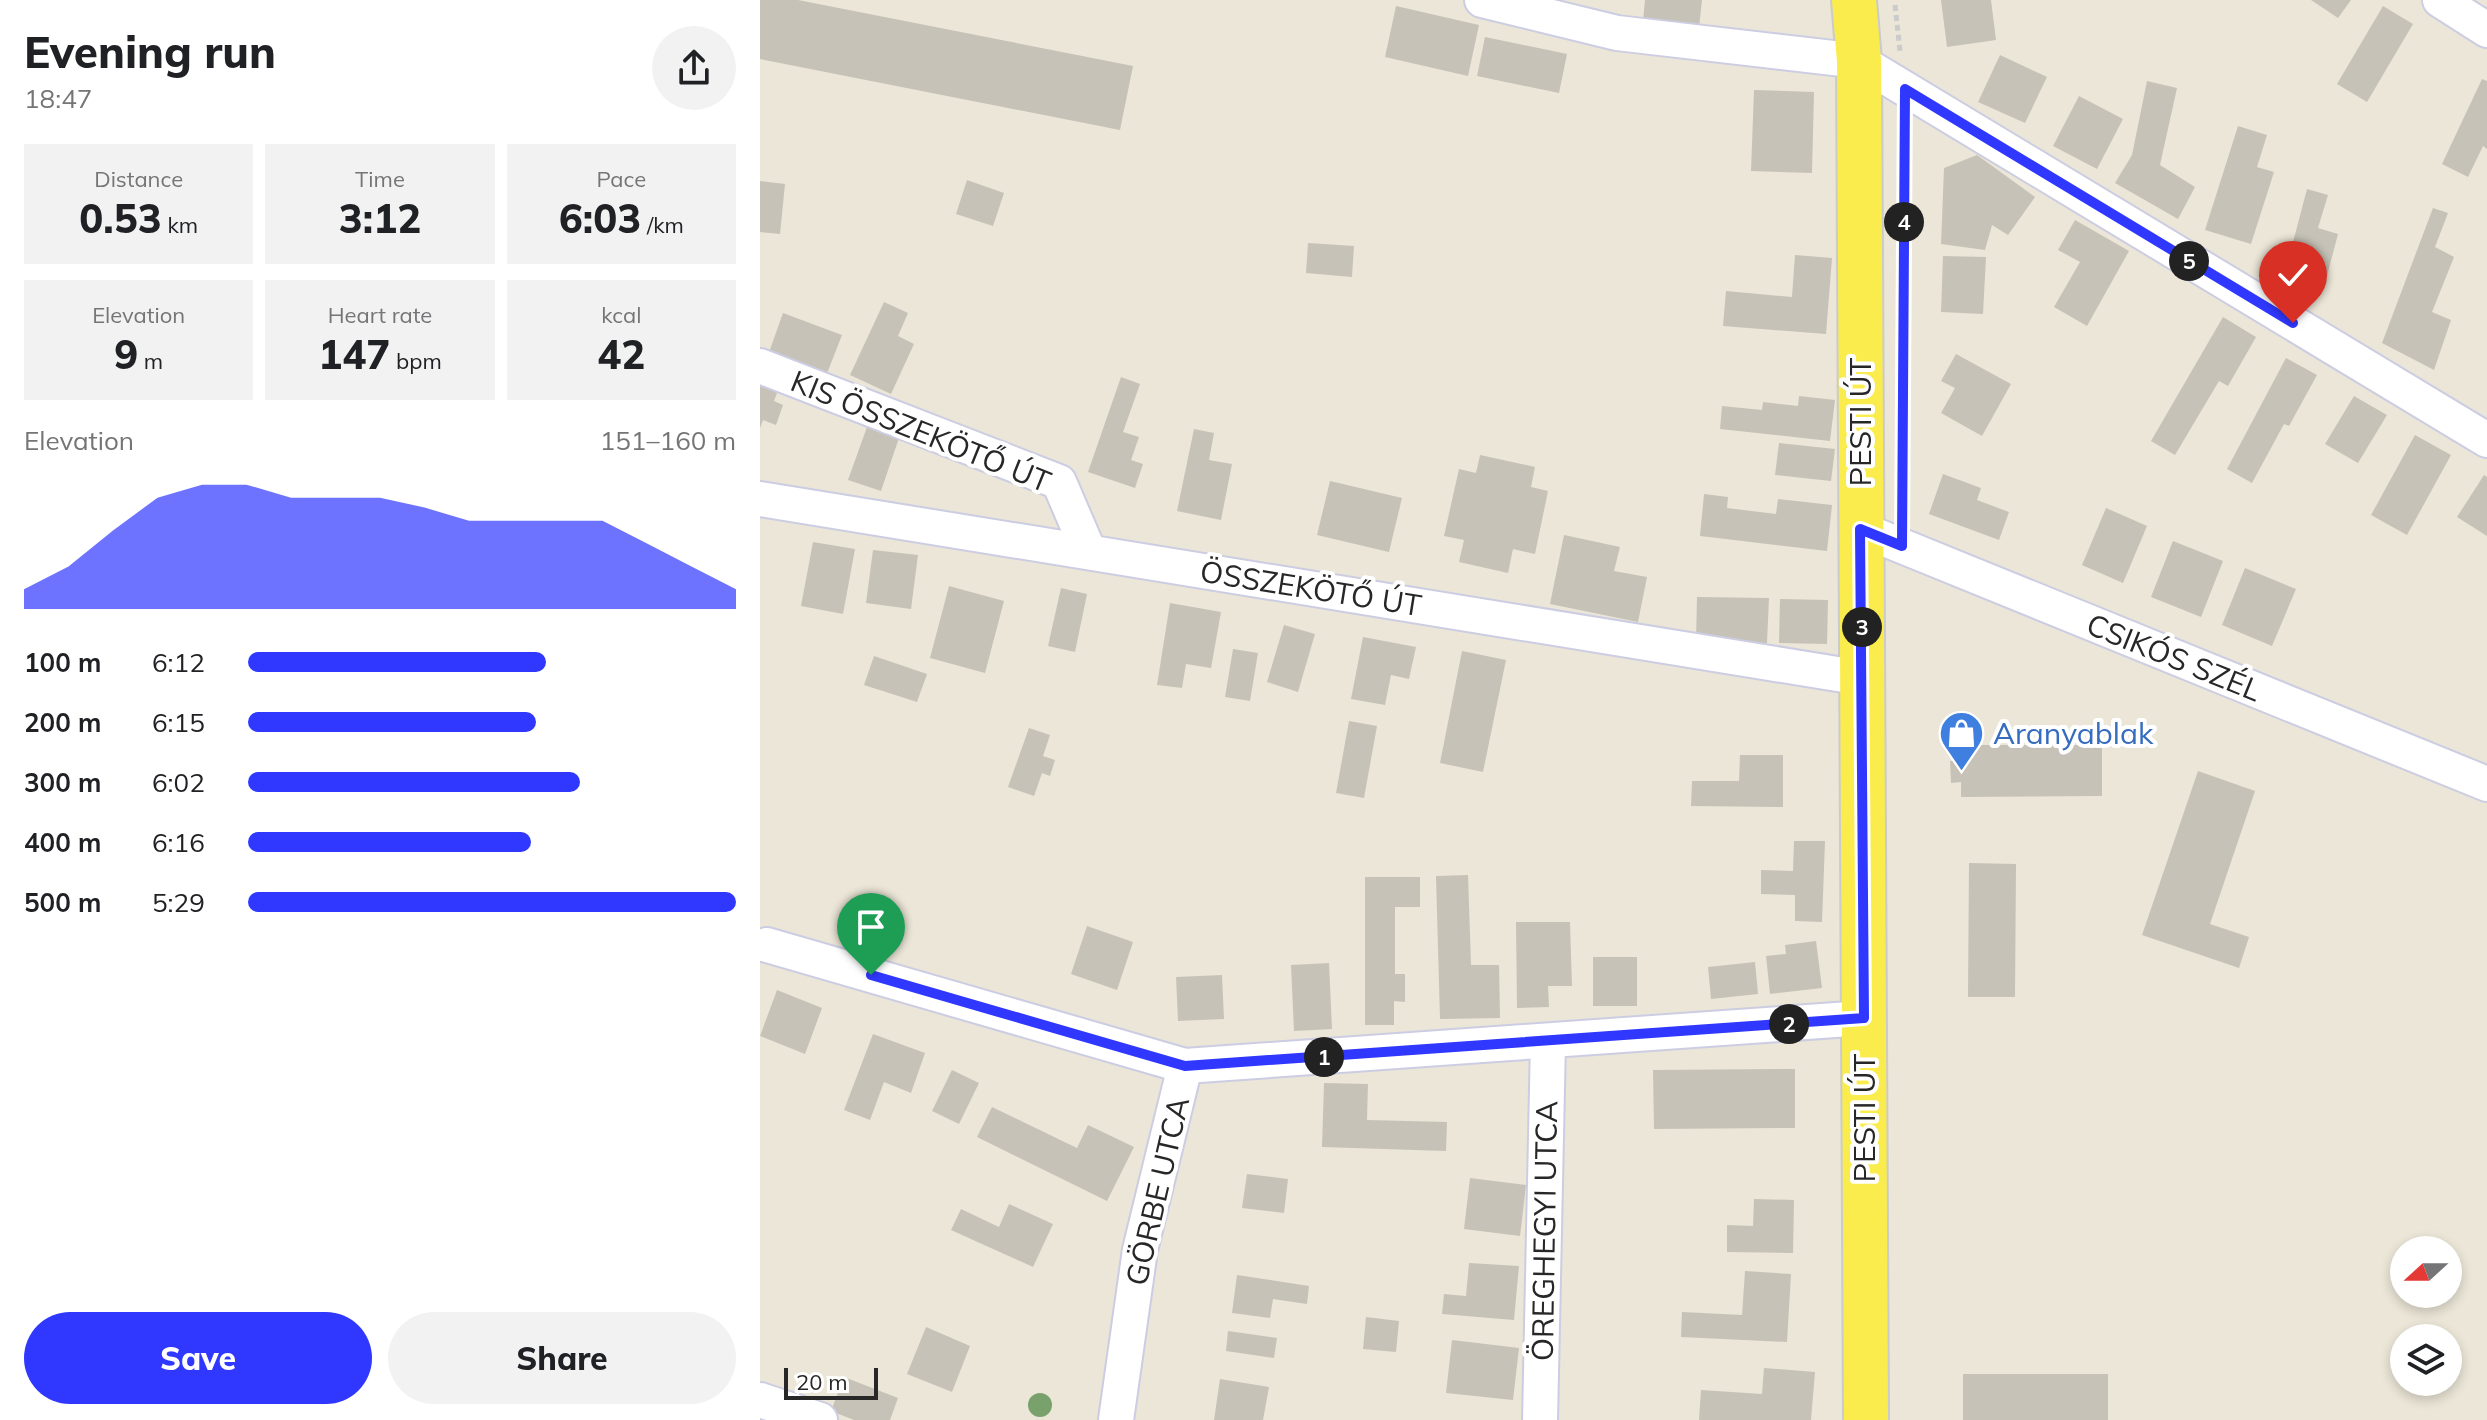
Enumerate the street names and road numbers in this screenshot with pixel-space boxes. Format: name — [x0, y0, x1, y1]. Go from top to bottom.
street label: PESTI ÚT — [1841, 358, 1879, 486]
street label: KIS ÖSSZEKÖTŐ ÚT — [785, 362, 1057, 500]
street label: ÖSSZEKÖTŐ ÚT — [1198, 552, 1424, 624]
street label: CSIKÓS SZÉL — [2081, 605, 2267, 709]
street label: PESTI ÚT — [1845, 1054, 1883, 1182]
street label: GÖRBE UTCA — [1117, 1093, 1197, 1289]
street label: ÖREGHEGYI UTCA — [1523, 1101, 1565, 1361]

